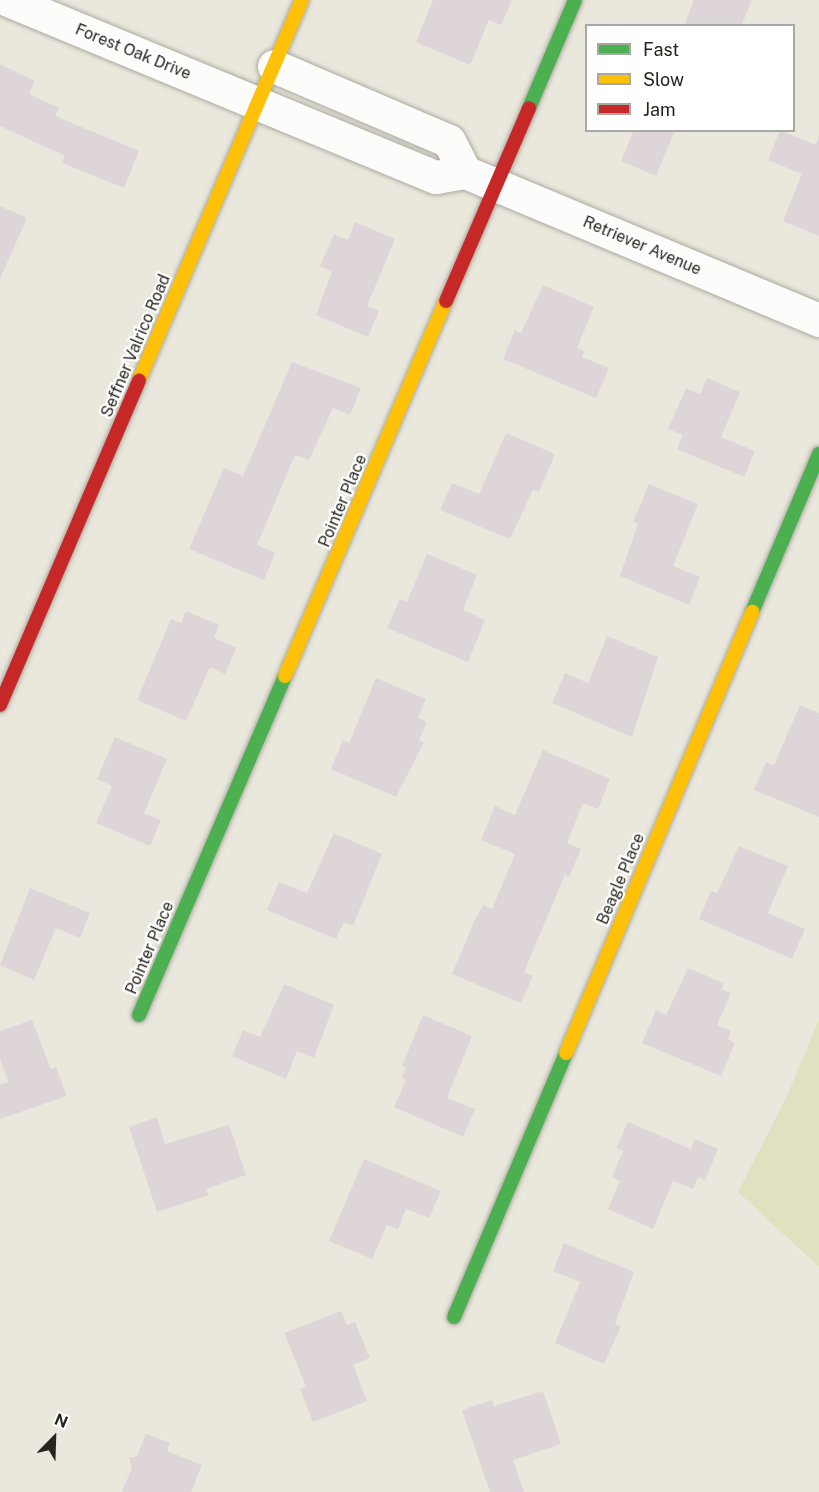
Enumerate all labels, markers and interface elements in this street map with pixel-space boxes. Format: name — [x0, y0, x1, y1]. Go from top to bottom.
street label: Forest Oak Drive — [72, 20, 194, 84]
legend — [585, 24, 795, 132]
text: Fast — [643, 39, 679, 60]
text: Slow — [643, 69, 684, 90]
text: Jam — [643, 99, 676, 120]
street label: Retriever Avenue — [580, 212, 704, 280]
street label: Seffner Valrico Road — [97, 272, 175, 420]
street label: Pointer Place — [315, 452, 371, 550]
street label: Beagle Place — [593, 830, 649, 928]
street label: Pointer Place — [122, 899, 178, 997]
north arrow — [24, 1408, 84, 1468]
text: N — [52, 1410, 71, 1432]

